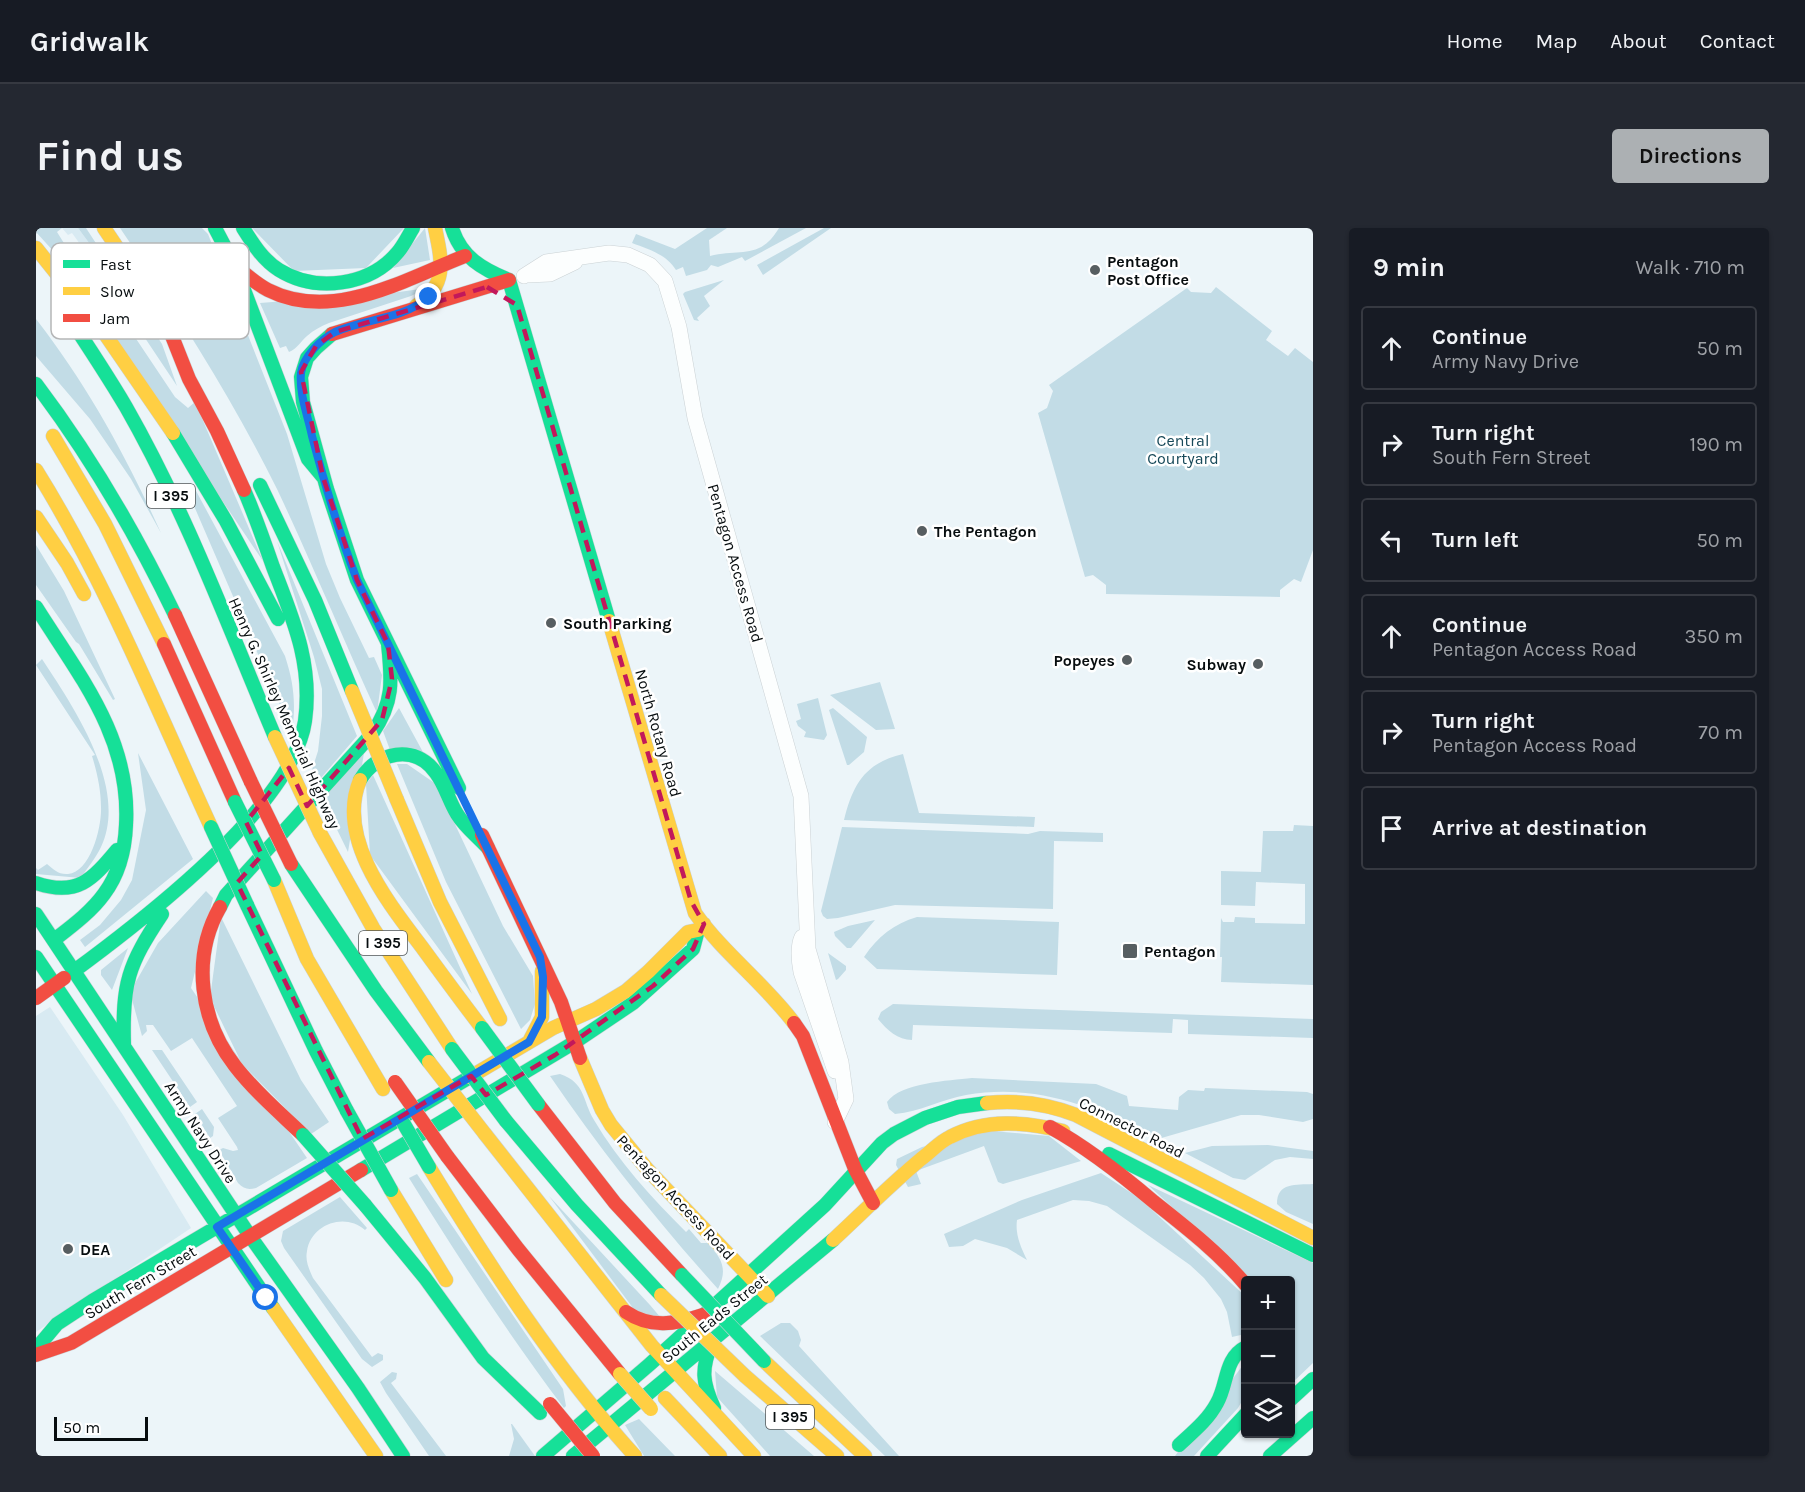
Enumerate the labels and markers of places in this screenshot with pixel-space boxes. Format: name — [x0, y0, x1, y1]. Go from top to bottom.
place label: Pentagon Post Office — [1107, 252, 1189, 289]
marker: Pentagon Post Office — [1088, 263, 1102, 277]
place label: The Pentagon — [934, 522, 1037, 541]
marker: The Pentagon — [915, 524, 929, 538]
place label: South Parking — [563, 614, 672, 633]
marker: South Parking — [544, 616, 558, 630]
place label: Popeyes — [1053, 651, 1115, 670]
marker: Popeyes — [1120, 653, 1134, 667]
place label: Subway — [1186, 655, 1246, 674]
marker: Subway — [1251, 657, 1265, 671]
marker: Pentagon — [1121, 942, 1139, 960]
place label: Pentagon — [1144, 942, 1216, 961]
place label: DEA — [80, 1240, 110, 1259]
marker: DEA — [61, 1242, 75, 1256]

